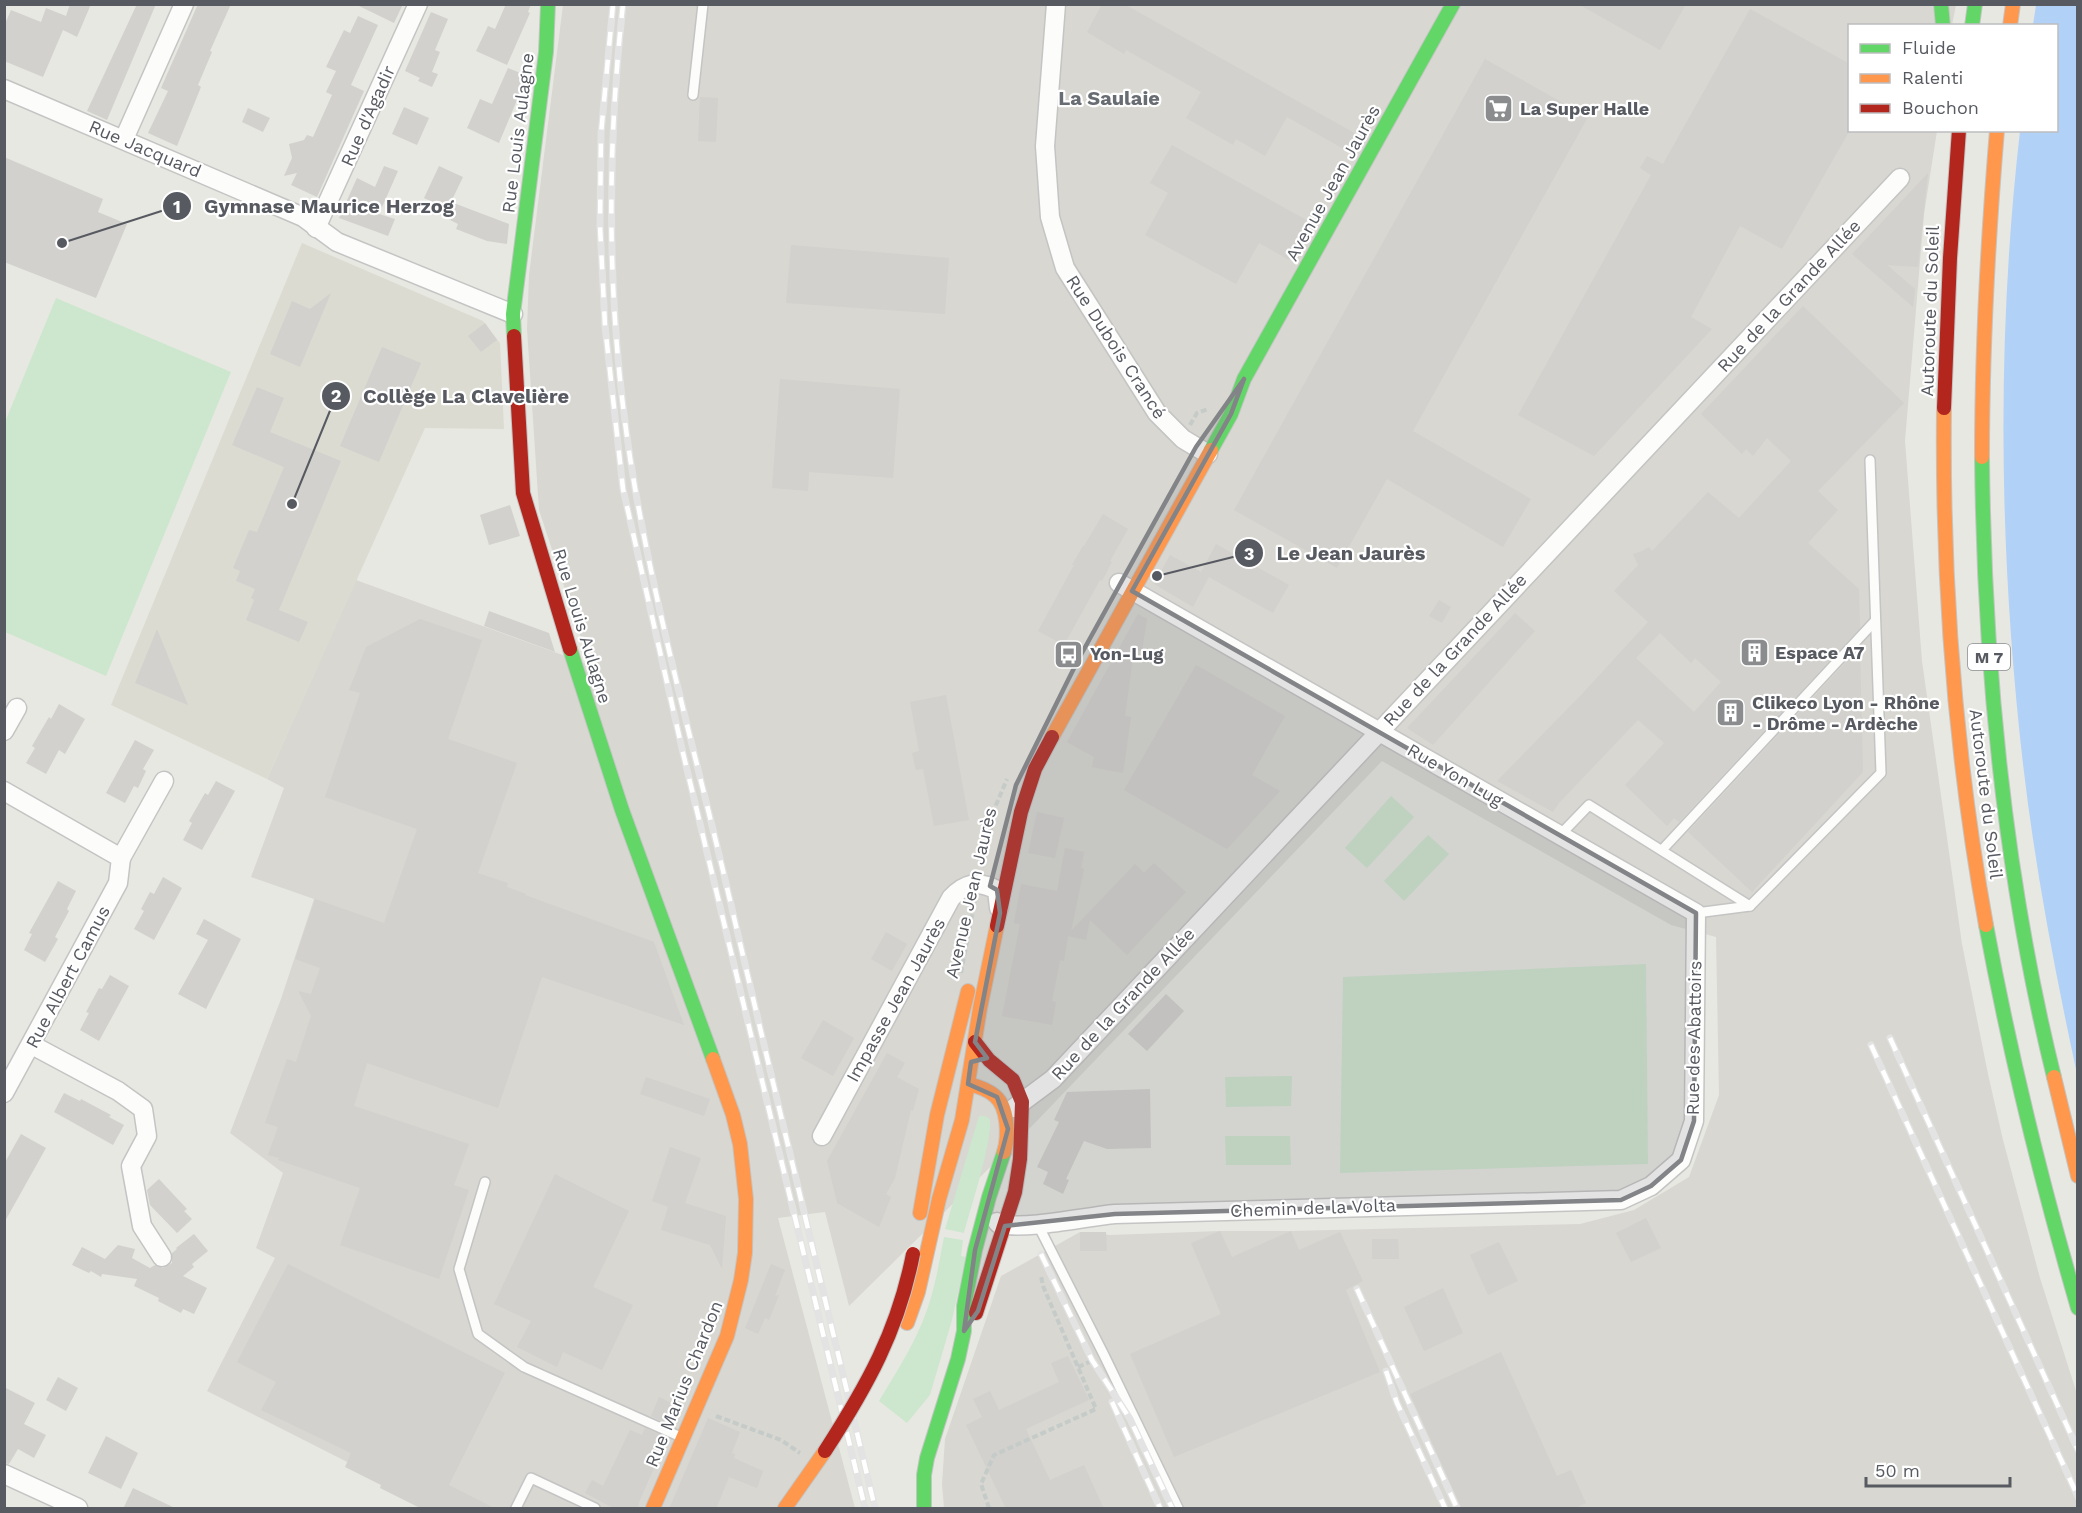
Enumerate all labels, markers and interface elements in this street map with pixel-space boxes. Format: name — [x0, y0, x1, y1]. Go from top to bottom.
legend — [1848, 24, 2058, 132]
text: Fluide — [1902, 37, 1956, 58]
street label: Rue Louis Aulagne — [497, 52, 538, 214]
street label: Rue d'Agadir — [336, 62, 399, 169]
text: Ralenti — [1902, 67, 1963, 88]
district label: La Saulaie — [1058, 86, 1160, 110]
supermarket icon: La Super Halle — [1483, 93, 1515, 125]
text: Bouchon — [1902, 97, 1979, 118]
place label: La Super Halle — [1520, 98, 1649, 119]
street label: Avenue Jean Jaurès — [1281, 101, 1384, 264]
street label: Rue Jacquard — [86, 115, 205, 182]
callout: Gymnase Maurice Herzog — [162, 187, 466, 225]
text: Gymnase Maurice Herzog — [204, 194, 455, 218]
text: 1 — [173, 196, 181, 217]
street label: Rue de la Grande Allée — [1712, 215, 1865, 376]
street label: Autoroute du Soleil — [1916, 225, 1943, 397]
street label: Rue Dubois Crancé — [1062, 271, 1171, 423]
callout: Collège La Clavelière — [321, 377, 581, 415]
text: Collège La Clavelière — [363, 384, 569, 408]
text: 2 — [331, 385, 341, 406]
callout: Le Jean Jaurès — [1234, 534, 1438, 572]
text: Le Jean Jaurès — [1276, 541, 1426, 565]
text: 3 — [1244, 543, 1254, 564]
street label: Rue Louis Aulagne — [549, 546, 616, 706]
street label: Rue de la Grande Allée — [1378, 569, 1531, 730]
building icon: Espace A7 — [1738, 637, 1770, 669]
bus stop icon: Yon-Lug — [1053, 638, 1085, 670]
place label: Espace A7 — [1775, 642, 1865, 663]
place label: Yon-Lug — [1090, 643, 1164, 664]
road number: M 7 — [1968, 644, 2010, 670]
place label: Clikeco Lyon - Rhône - Drôme - Ardèche — [1752, 692, 1940, 734]
building icon: Clikeco Lyon - Rhône - Drôme - Ardèche — [1715, 697, 1747, 729]
street label: Autoroute du Soleil — [1966, 708, 2007, 881]
street label: Rue Yon Lug — [1404, 739, 1507, 811]
street label: Avenue Jean Jaurès — [941, 805, 1000, 980]
street label: Rue Albert Camus — [21, 902, 114, 1052]
street label: Impasse Jean Jaurès — [842, 914, 949, 1086]
street label: Rue de la Grande Allée — [1046, 923, 1199, 1084]
street label: Rue des Abattoirs — [1682, 960, 1705, 1116]
street label: Chemin de la Volta — [1230, 1194, 1396, 1221]
street label: Rue Marius Chardon — [641, 1298, 727, 1470]
scale bar — [1866, 1450, 2010, 1488]
text: 50 m — [1875, 1460, 1920, 1481]

